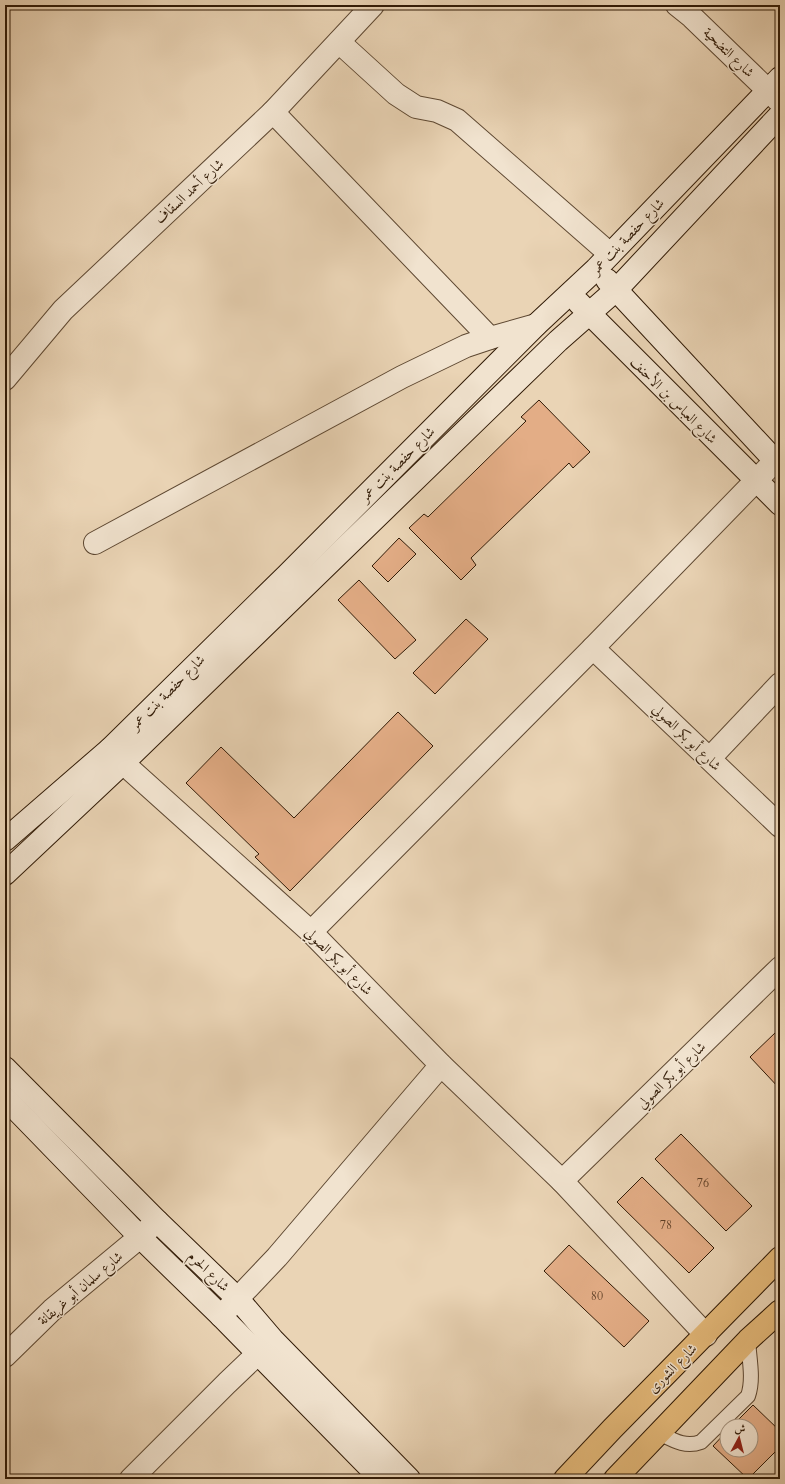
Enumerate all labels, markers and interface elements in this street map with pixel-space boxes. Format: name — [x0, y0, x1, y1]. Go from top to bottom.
street label: شارع التضحية — [698, 23, 758, 83]
street label: شارع أحمد السقاف — [150, 154, 229, 230]
street label: شارع حفصة بنت عمر — [585, 194, 670, 281]
street label: شارع العباس بن الأحنف — [625, 352, 722, 449]
street label: شارع حفصة بنت عمر — [354, 423, 441, 509]
street label: شارع حفصة بنت عمر — [124, 651, 211, 737]
street label: شارع أبو بكر الصولي — [647, 699, 726, 776]
street label: شارع أبو بكر الصولي — [299, 923, 377, 1001]
street label: شارع أبو بكر الصولي — [632, 1037, 711, 1114]
house number: 76 — [697, 1175, 709, 1191]
house number: 78 — [660, 1217, 672, 1233]
street label: شارع سلمان أبو غريقانة — [33, 1246, 128, 1331]
street label: شارع الحرم — [182, 1247, 234, 1298]
house number: 80 — [591, 1288, 603, 1304]
street label: شارع الشورى — [643, 1339, 703, 1399]
north arrow — [719, 1418, 759, 1458]
text: ش — [734, 1420, 747, 1437]

